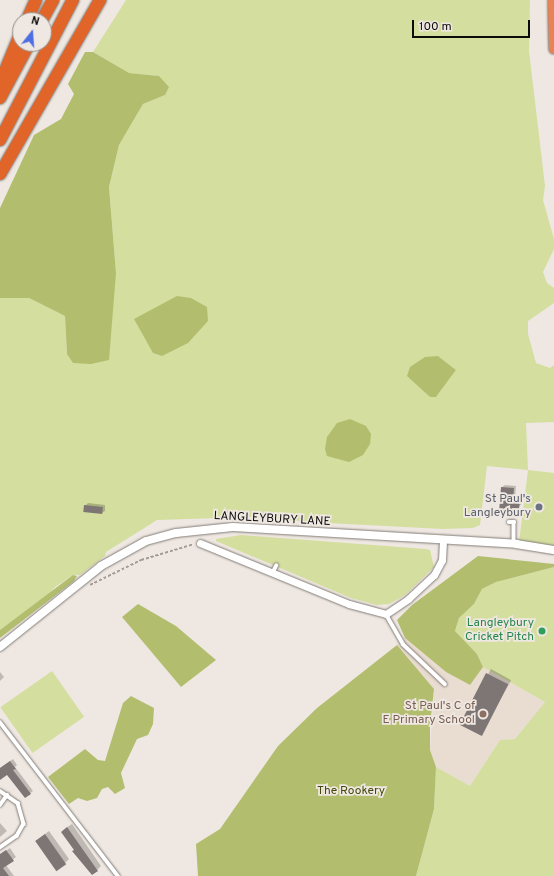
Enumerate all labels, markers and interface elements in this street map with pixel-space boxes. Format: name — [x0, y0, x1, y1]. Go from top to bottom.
north arrow — [12, 12, 52, 52]
scale bar — [414, 12, 532, 38]
text: N — [29, 14, 41, 29]
text: 100 m — [419, 19, 452, 35]
place label: St Paul's Langleybury — [464, 493, 531, 521]
marker: St Paul's Langleybury — [534, 502, 544, 512]
street label: LANGLEYBURY LANE — [213, 510, 331, 530]
place label: Langleybury Cricket Pitch — [465, 617, 534, 645]
marker: Langleybury Cricket Pitch — [537, 626, 547, 636]
place label: St Paul's C of E Primary School — [383, 700, 475, 728]
marker: St Paul's C of E Primary School — [478, 709, 488, 719]
park label: The Rookery — [317, 785, 385, 799]

